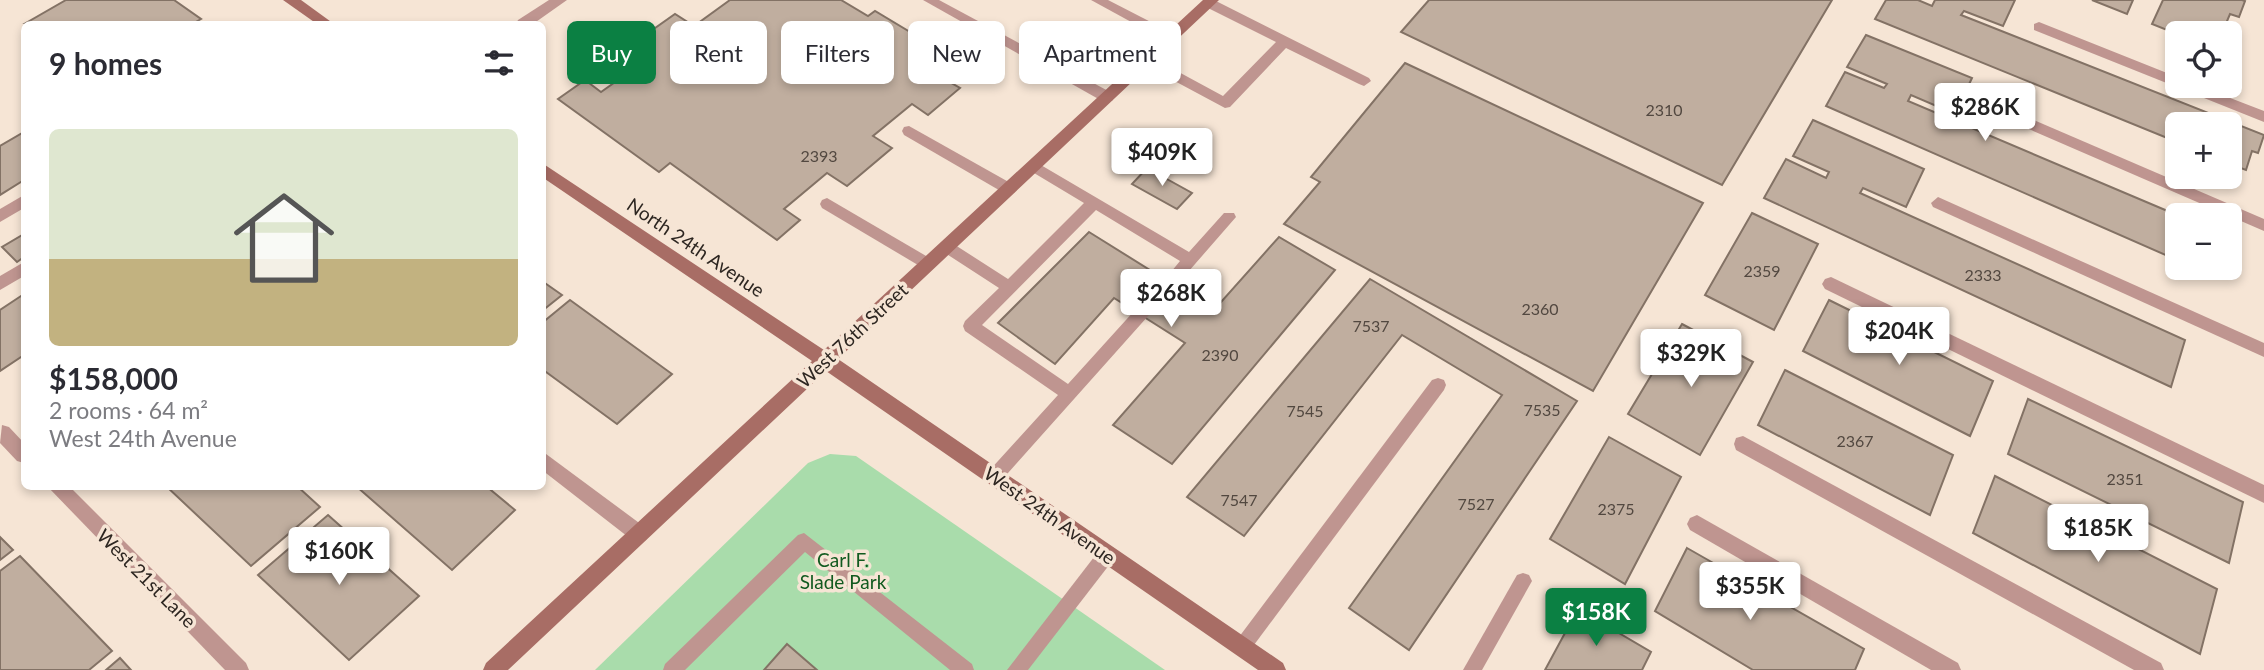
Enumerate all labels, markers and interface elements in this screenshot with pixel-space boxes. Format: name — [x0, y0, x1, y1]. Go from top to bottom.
chip: Buy — [567, 21, 656, 84]
chip: Rent — [670, 21, 767, 84]
chip: Filters — [781, 21, 894, 84]
chip: New — [908, 21, 1005, 84]
chip: Apartment — [1019, 21, 1181, 84]
map controls — [2165, 21, 2242, 280]
button: locate — [2165, 21, 2242, 98]
icon: filters — [480, 44, 518, 82]
text: 9 homes — [49, 45, 162, 81]
pin: $286K — [1936, 83, 2034, 143]
text: $286K — [1950, 92, 2020, 120]
house number: 2310 — [1645, 100, 1683, 119]
button: + — [2165, 112, 2242, 189]
pin: $409K — [1113, 128, 1211, 188]
text: $409K — [1127, 137, 1197, 165]
house number: 2393 — [800, 146, 838, 165]
icon: home — [221, 175, 347, 301]
street label: North 24th Avenue — [623, 193, 769, 301]
button: − — [2165, 203, 2242, 280]
house number: 2359 — [1743, 261, 1781, 280]
house number: 2333 — [1964, 265, 2002, 284]
pin: $268K — [1122, 270, 1220, 329]
street label: West 76th Street — [792, 278, 912, 392]
text: $268K — [1136, 278, 1206, 306]
house number: 2360 — [1521, 299, 1559, 318]
pin: $204K — [1850, 308, 1948, 367]
house number: 7537 — [1352, 316, 1390, 335]
text: $204K — [1864, 316, 1934, 344]
pin: $329K — [1642, 330, 1740, 389]
text: $329K — [1656, 338, 1726, 366]
house number: 2390 — [1201, 345, 1239, 364]
text: $158,000 — [49, 360, 178, 396]
text: 2 rooms · 64 m² — [49, 396, 208, 424]
house number: 7535 — [1523, 400, 1561, 419]
house number: 7545 — [1286, 401, 1324, 420]
text: West 24th Avenue — [49, 424, 237, 452]
house number: 2367 — [1836, 431, 1874, 450]
street label: West 24th Avenue — [980, 461, 1120, 569]
house number: 2351 — [2106, 469, 2144, 488]
house number: 7547 — [1220, 490, 1258, 509]
house number: 7527 — [1457, 494, 1495, 513]
house number: 2375 — [1597, 499, 1635, 518]
pin: $185K — [2049, 504, 2147, 564]
text: $185K — [2063, 513, 2133, 541]
street label: West 21st Lane — [93, 524, 201, 632]
pin: $160K — [290, 528, 388, 587]
text: $160K — [304, 536, 374, 564]
park label: Carl F. Slade Park — [800, 548, 887, 593]
pin: $355K — [1701, 562, 1799, 622]
text: $355K — [1715, 571, 1785, 599]
pin: $158K — [1547, 588, 1645, 648]
text: $158K — [1561, 597, 1631, 625]

